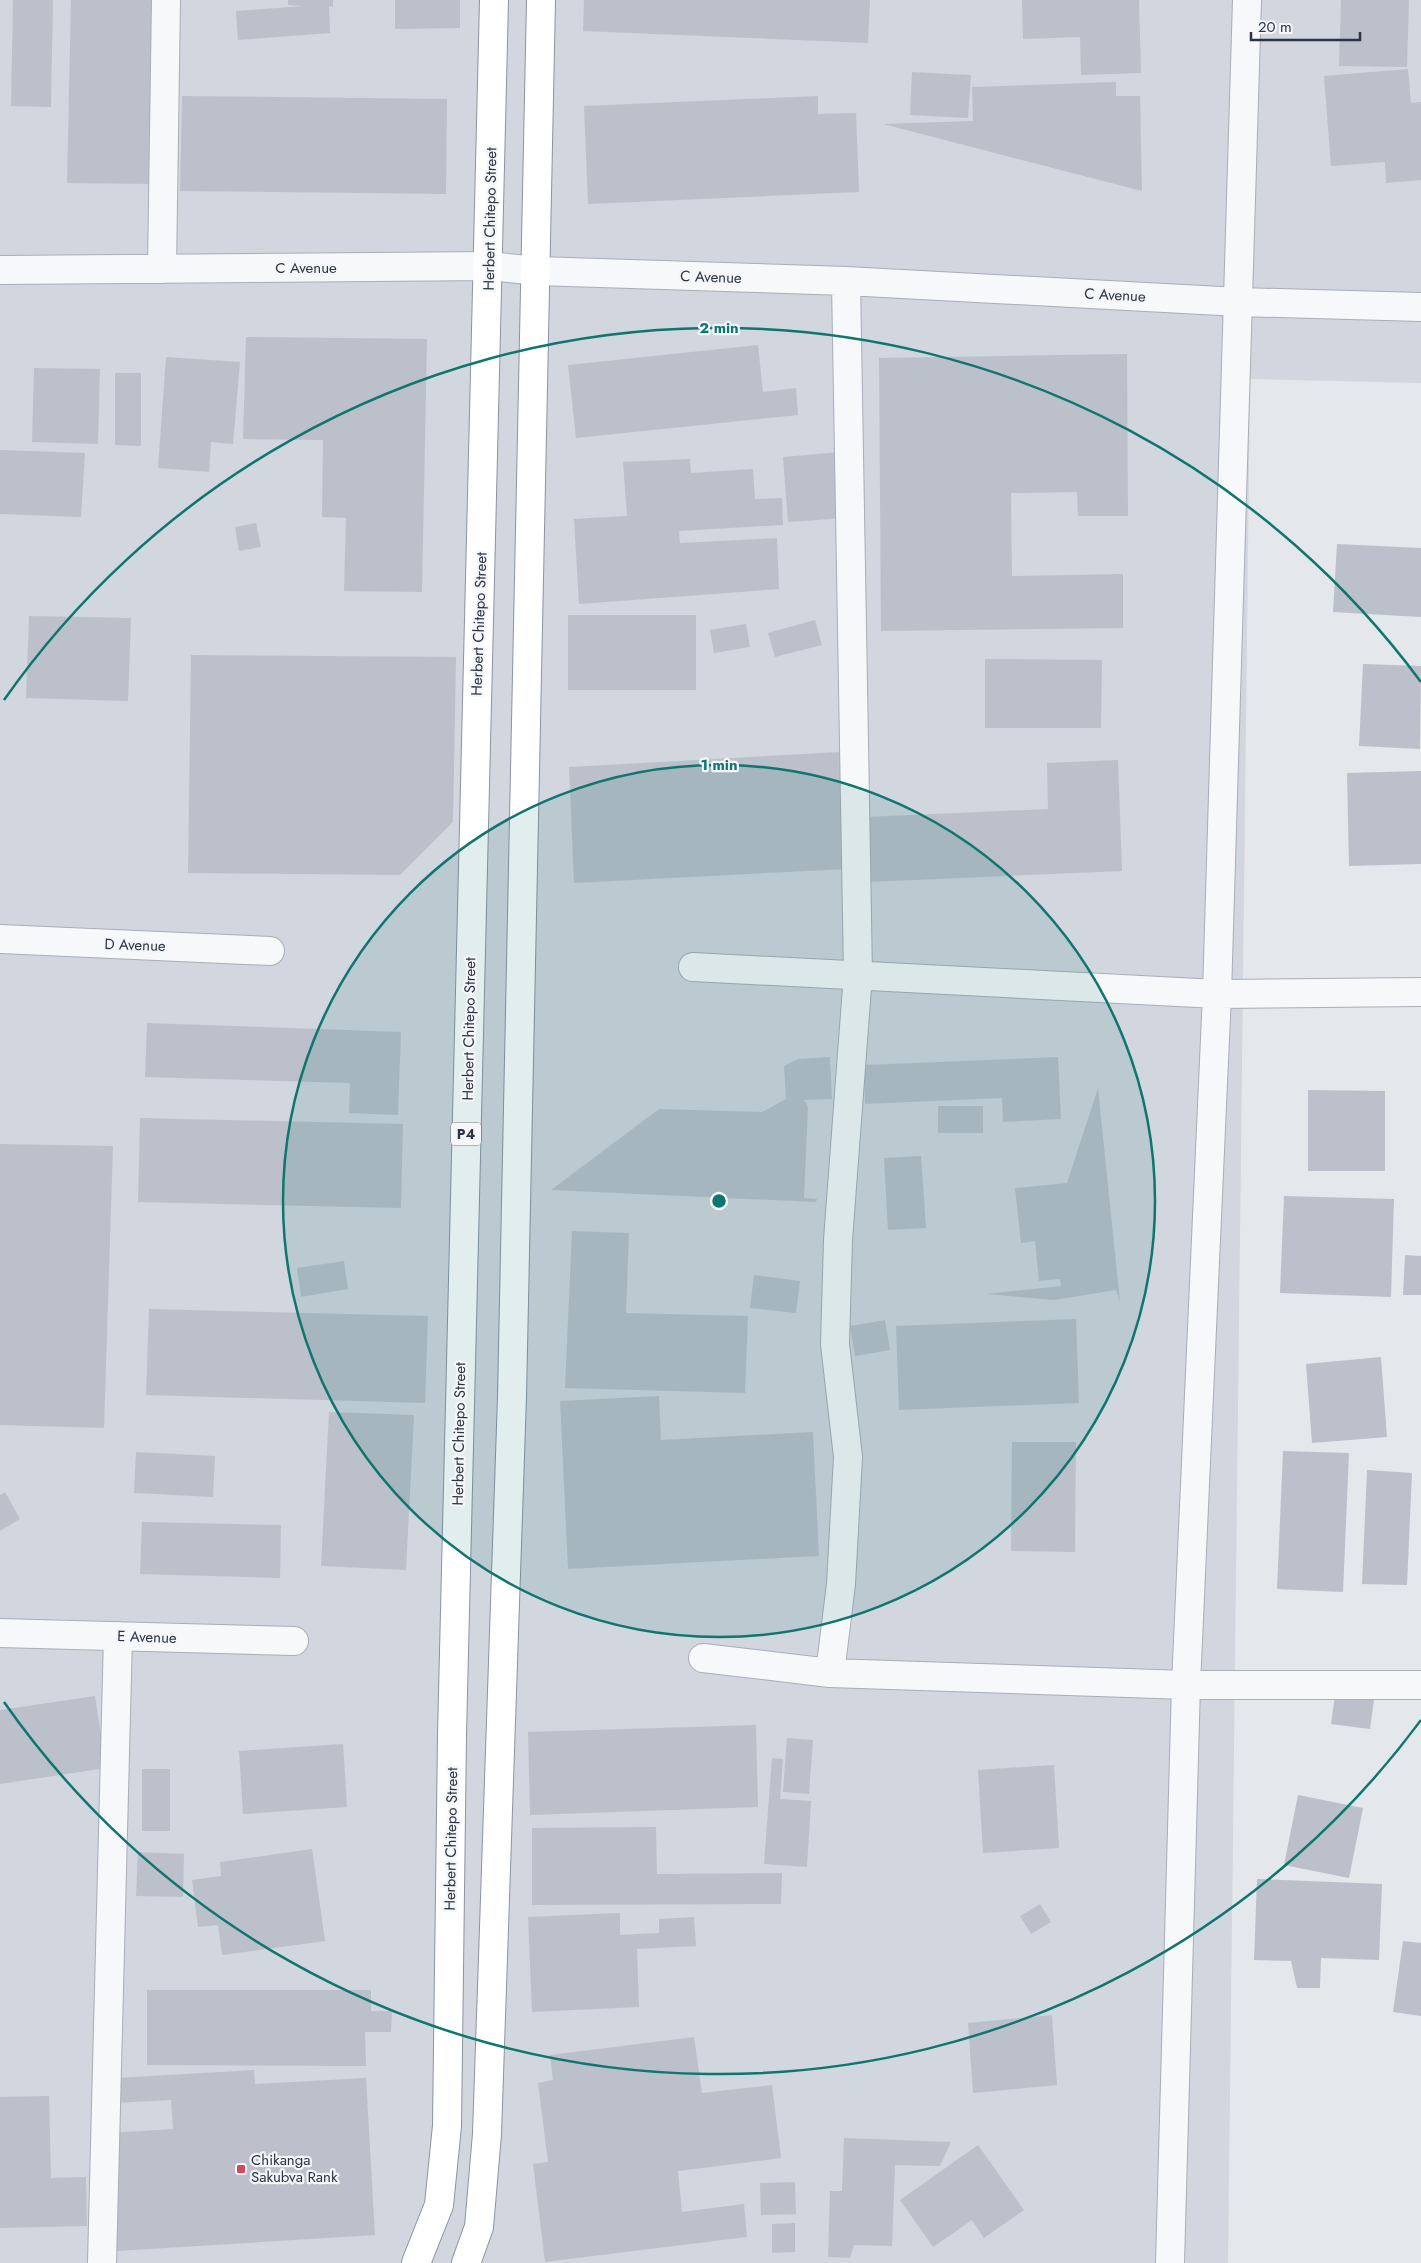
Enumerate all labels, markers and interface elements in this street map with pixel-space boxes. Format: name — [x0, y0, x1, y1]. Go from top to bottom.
scale bar — [1251, 10, 1360, 42]
text: 20 m — [1258, 16, 1292, 38]
street label: Herbert Chitepo Street — [478, 147, 502, 291]
street label: C Avenue — [275, 257, 337, 279]
street label: C Avenue — [680, 265, 742, 289]
street label: C Avenue — [1084, 282, 1147, 308]
text: 2 min — [699, 317, 739, 339]
street label: Herbert Chitepo Street — [466, 552, 493, 696]
text: 1 min — [700, 754, 738, 776]
street label: D Avenue — [104, 933, 166, 957]
street label: Herbert Chitepo Street — [457, 957, 481, 1101]
road number: P4 — [451, 1122, 481, 1146]
centre of rings — [710, 1192, 728, 1210]
street label: Herbert Chitepo Street — [447, 1362, 471, 1506]
street label: E Avenue — [117, 1625, 177, 1649]
street label: Herbert Chitepo Street — [439, 1767, 463, 1911]
place label: Chikanga Sakubva Rank — [251, 2149, 338, 2188]
marker: Chikanga Sakubva Rank — [235, 2163, 247, 2175]

